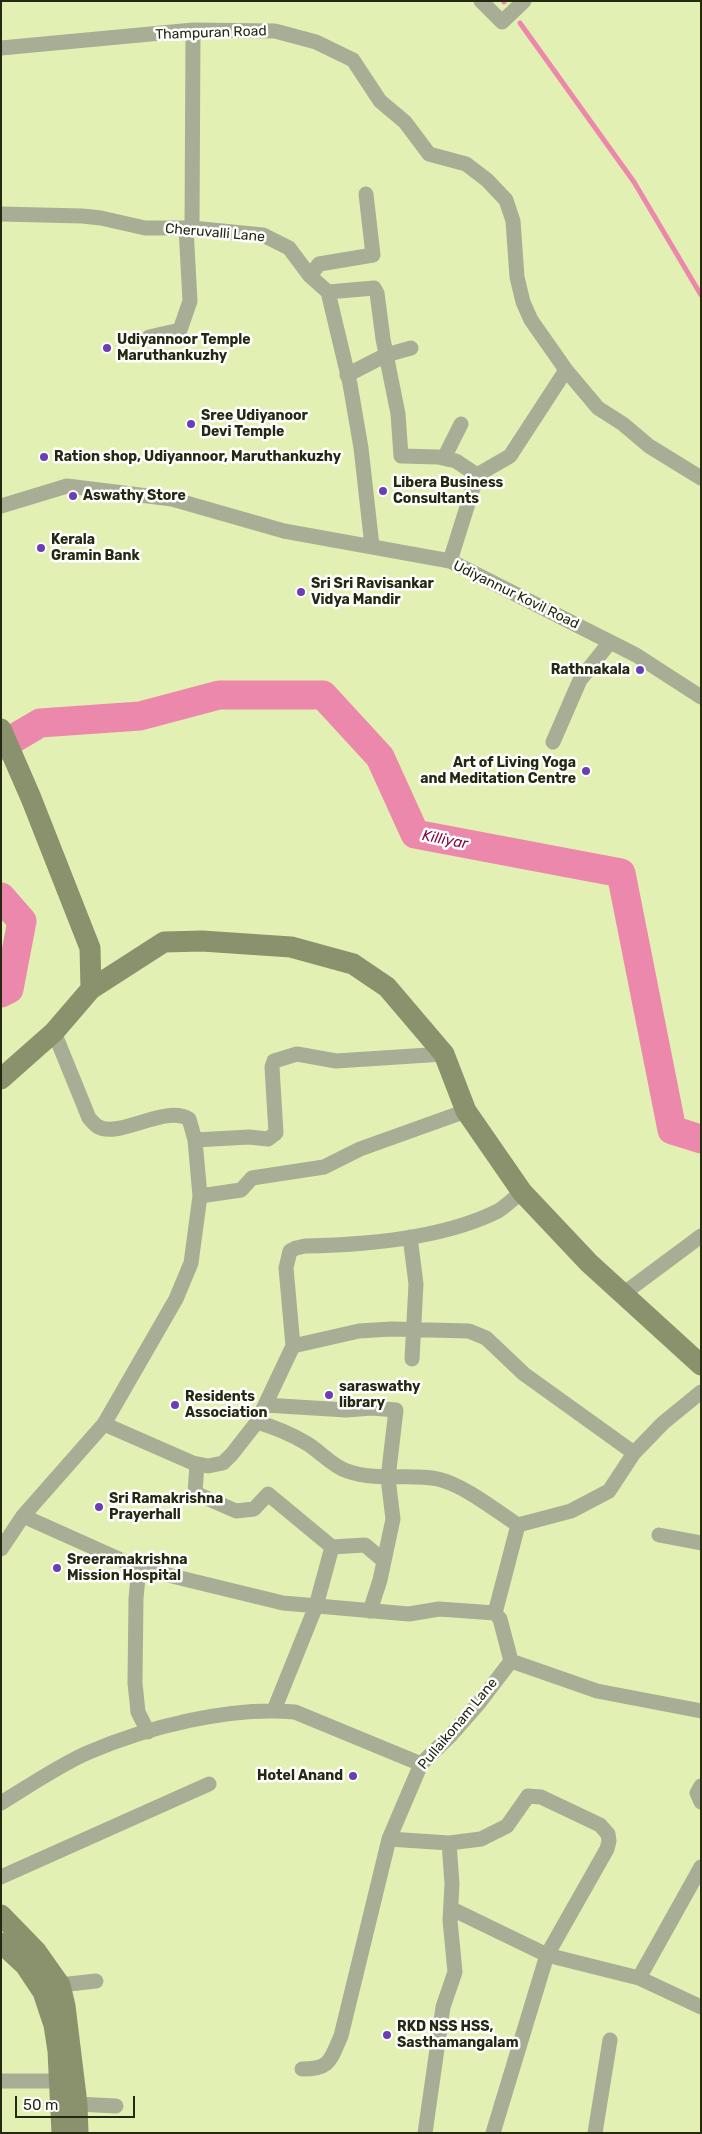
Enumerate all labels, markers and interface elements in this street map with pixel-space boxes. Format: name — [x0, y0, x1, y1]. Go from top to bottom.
street label: Thampuran Road — [155, 23, 267, 43]
street label: Cheruvalli Lane — [164, 220, 266, 246]
place label: Udiyannoor Temple Maruthankuzhy — [117, 332, 251, 364]
marker: Udiyannoor Temple Maruthankuzhy — [101, 342, 113, 354]
place label: Sree Udiyanoor Devi Temple — [201, 408, 308, 441]
marker: Sree Udiyanoor Devi Temple — [185, 418, 197, 430]
place label: Ration shop, Udiyannoor, Maruthankuzhy — [54, 449, 341, 465]
marker: Ration shop, Udiyannoor, Maruthankuzhy — [38, 451, 50, 463]
place label: Libera Business Consultants — [393, 475, 503, 508]
marker: Libera Business Consultants — [377, 485, 389, 497]
place label: Aswathy Store — [83, 488, 186, 504]
marker: Aswathy Store — [67, 490, 79, 502]
place label: Kerala Gramin Bank — [51, 532, 140, 564]
marker: Kerala Gramin Bank — [35, 542, 47, 554]
street label: Udiyannur Kovil Road — [450, 557, 582, 633]
place label: Sri Sri Ravisankar Vidya Mandir — [311, 576, 434, 608]
marker: Sri Sri Ravisankar Vidya Mandir — [295, 586, 307, 598]
place label: Rathnakala — [551, 662, 630, 678]
marker: Rathnakala — [634, 664, 646, 676]
place label: Art of Living Yoga and Meditation Centre — [420, 755, 576, 788]
marker: Art of Living Yoga and Meditation Centre — [580, 765, 592, 777]
water label: Killiyar — [421, 827, 469, 853]
place label: saraswathy library — [339, 1379, 420, 1411]
place label: Residents Association — [185, 1389, 268, 1421]
marker: saraswathy library — [323, 1389, 335, 1401]
marker: Residents Association — [169, 1399, 181, 1411]
place label: Sri Ramakrishna Prayerhall — [109, 1491, 223, 1524]
marker: Sri Ramakrishna Prayerhall — [93, 1501, 105, 1513]
place label: Sreeramakrishna Mission Hospital — [67, 1552, 187, 1584]
marker: Sreeramakrishna Mission Hospital — [51, 1562, 63, 1574]
street label: Pullaikonam Lane — [415, 1675, 501, 1773]
place label: Hotel Anand — [257, 1768, 343, 1784]
marker: Hotel Anand — [347, 1770, 359, 1782]
place label: RKD NSS HSS, Sasthamangalam — [397, 2019, 518, 2052]
marker: RKD NSS HSS, Sasthamangalam — [381, 2029, 393, 2041]
scale bar — [18, 2086, 138, 2118]
text: 50 m — [23, 2096, 58, 2114]

